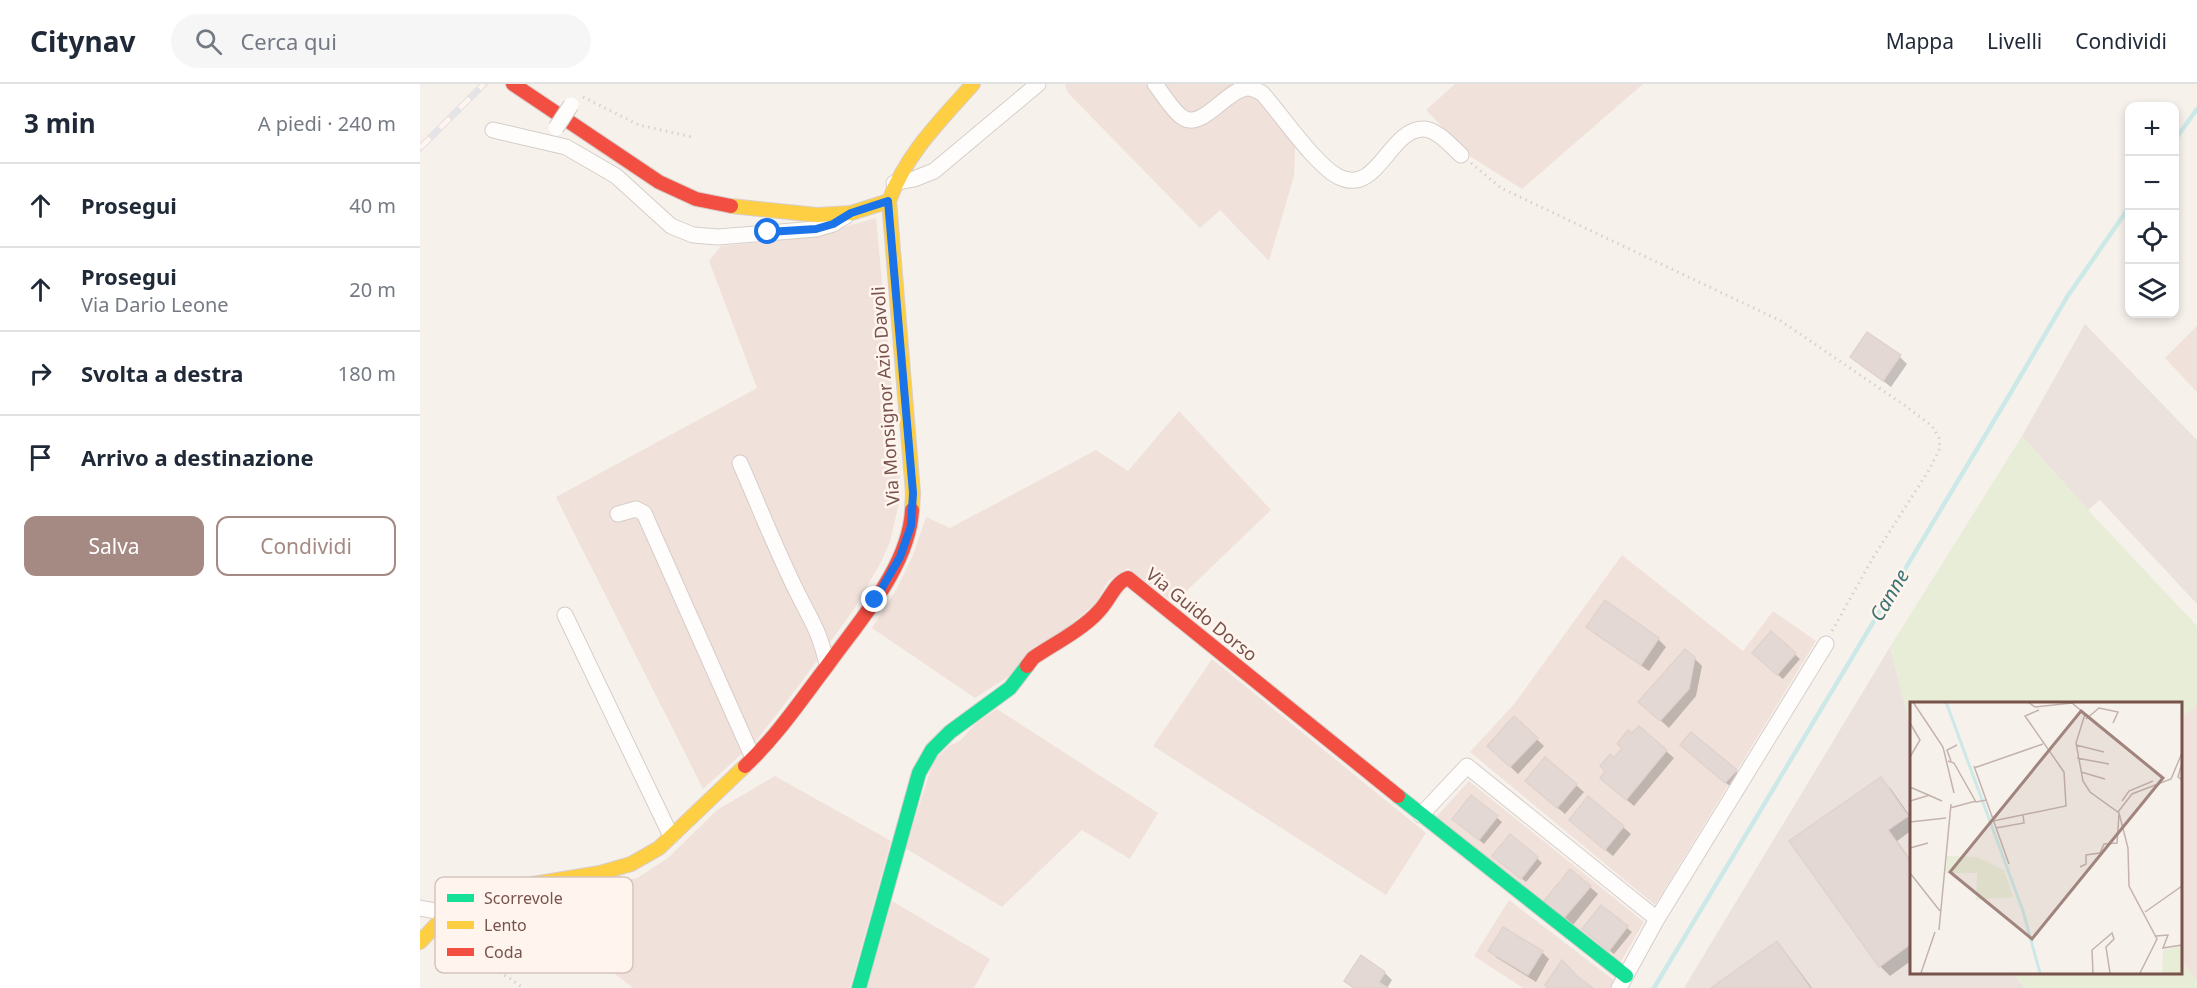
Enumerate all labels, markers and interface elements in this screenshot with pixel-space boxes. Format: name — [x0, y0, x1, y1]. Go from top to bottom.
search box — [171, 14, 591, 68]
text: Citynav — [30, 22, 135, 60]
icon: search — [192, 25, 225, 58]
text: Cerca qui — [240, 26, 337, 56]
text: Mappa — [1886, 27, 1954, 55]
text: Livelli — [1987, 27, 2042, 55]
text: Condividi — [2075, 27, 2167, 55]
map controls — [2125, 102, 2179, 318]
button: + — [2125, 102, 2179, 156]
text: 3 min — [24, 105, 96, 141]
text: A piedi · 240 m — [258, 110, 396, 137]
button: − — [2125, 156, 2179, 210]
icon: ahead — [24, 189, 57, 222]
text: Prosegui — [81, 190, 177, 220]
text: 40 m — [349, 192, 396, 219]
button: locate — [2125, 210, 2179, 264]
route start — [754, 218, 780, 244]
text: Prosegui — [81, 261, 177, 291]
button: layers — [2125, 264, 2179, 318]
icon: ahead — [24, 273, 57, 306]
text: 20 m — [349, 276, 396, 303]
street label: Via Monsignor Azio Davoli — [865, 286, 905, 506]
text: Via Dario Leone — [81, 291, 229, 318]
icon: right — [24, 357, 57, 390]
text: Svolta a destra — [81, 358, 244, 388]
text: 180 m — [338, 360, 396, 387]
icon: arrive — [24, 441, 57, 474]
text: Arrivo a destinazione — [81, 442, 314, 472]
button: Salva — [24, 516, 204, 576]
button: Condividi — [216, 516, 396, 576]
street label: Via Guido Dorso — [1141, 562, 1263, 666]
water label: Canne — [1863, 564, 1915, 626]
route end — [861, 586, 887, 612]
inset map — [1910, 702, 2182, 973]
legend — [435, 877, 633, 973]
text: Scorrevole — [484, 887, 563, 909]
text: Lento — [484, 914, 527, 936]
text: Coda — [484, 941, 523, 963]

